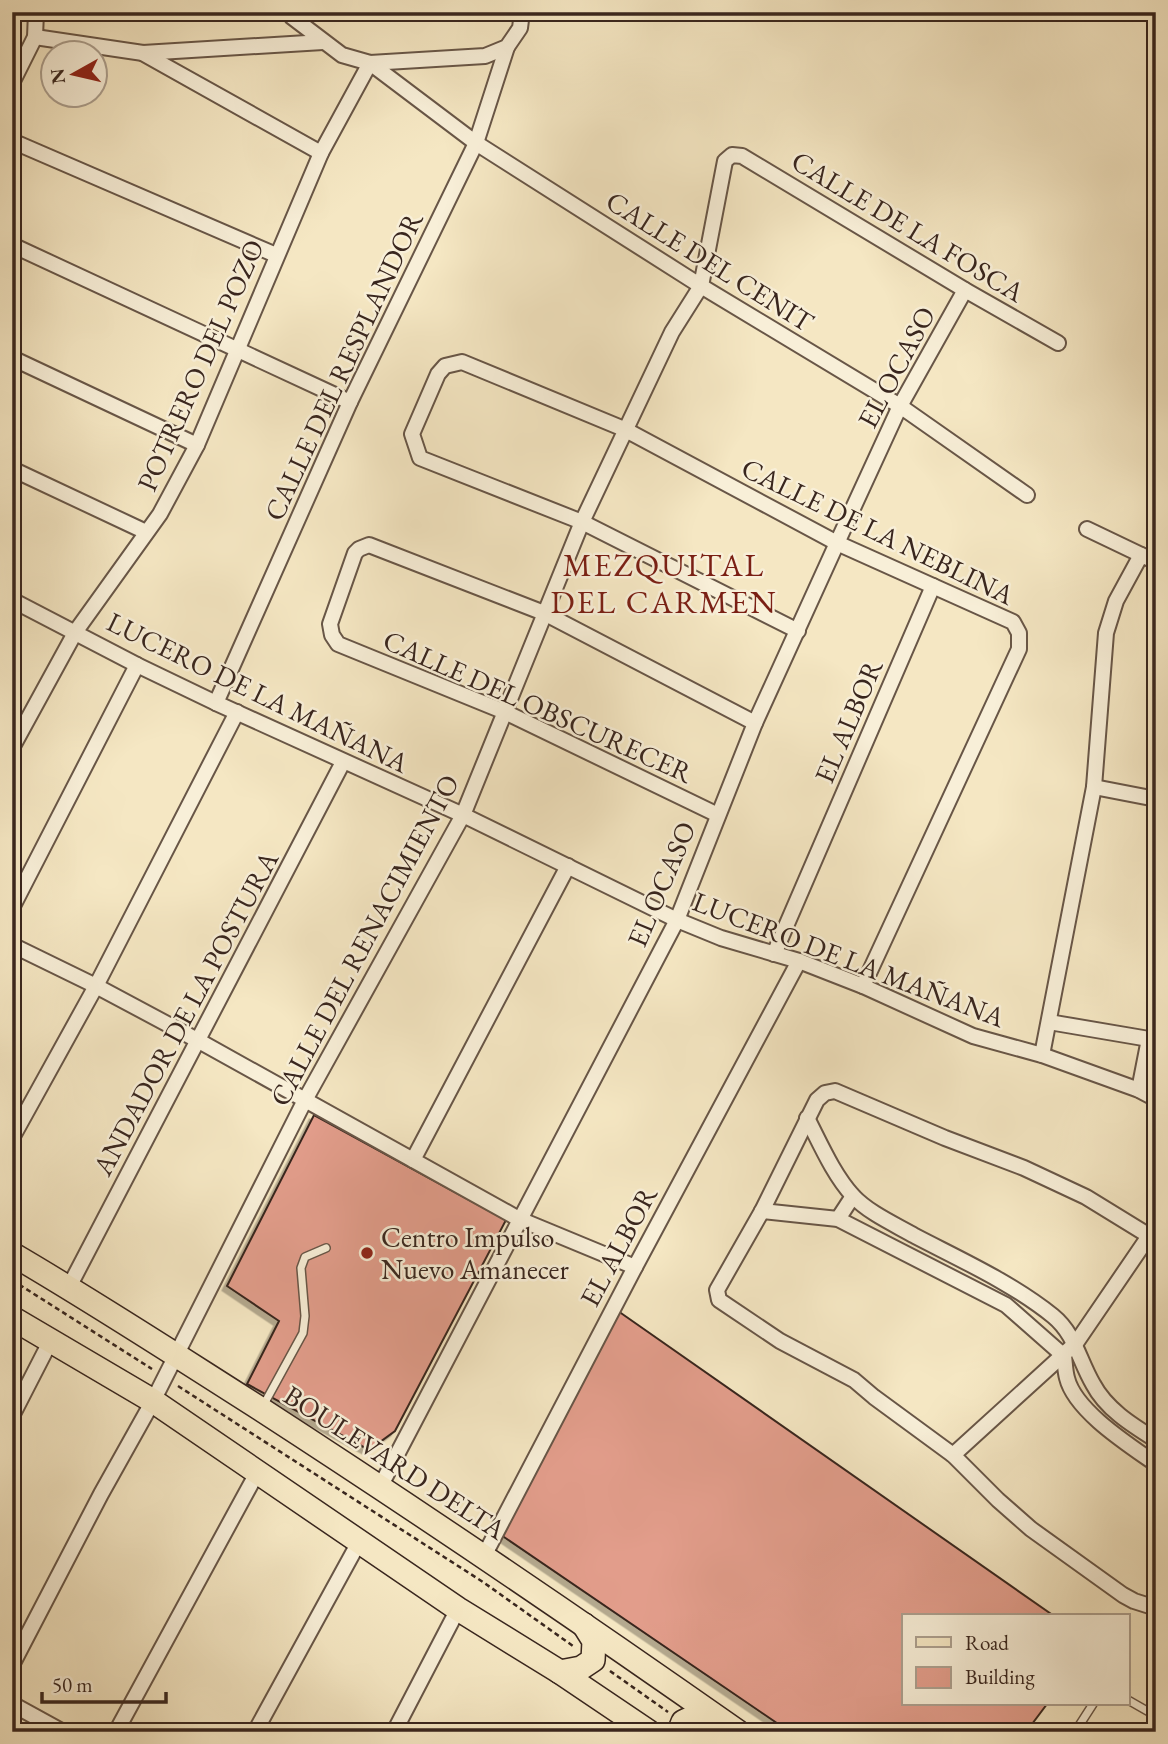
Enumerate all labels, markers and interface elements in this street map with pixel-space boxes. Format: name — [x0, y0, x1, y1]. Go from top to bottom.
north arrow — [38, 38, 108, 108]
text: N — [44, 66, 71, 86]
street label: CALLE DE LA FOSCA — [785, 142, 1031, 310]
street label: CALLE DEL CENIT — [599, 183, 821, 340]
street label: CALLE DEL RESPLANDOR — [256, 205, 431, 526]
street label: POTRERO DEL POZO — [128, 234, 272, 496]
street label: EL OCASO — [849, 300, 943, 434]
street label: CALLE DE LA NEBLINA — [736, 449, 1021, 613]
district label: MEZQUITAL DEL CARMEN — [550, 544, 778, 623]
street label: LUCERO DE LA MAÑANA — [101, 603, 415, 781]
street label: CALLE DEL OBSCURECER — [378, 621, 699, 791]
street label: EL ALBOR — [806, 653, 891, 788]
street label: CALLE DEL RENACIMIENTO — [261, 768, 467, 1112]
street label: EL OCASO — [618, 816, 704, 952]
street label: ANDADOR DE LA POSTURA — [83, 844, 286, 1183]
street label: LUCERO DE LA MAÑANA — [688, 883, 1011, 1035]
street label: EL ALBOR — [571, 1179, 665, 1312]
place label: Centro Impulso Nuevo Amanecer — [381, 1219, 569, 1287]
marker: Centro Impulso Nuevo Amanecer — [359, 1245, 375, 1261]
street label: BOULEVARD DELTA — [277, 1377, 513, 1548]
legend — [902, 1614, 1130, 1706]
text: Road — [965, 1629, 1009, 1656]
scale bar — [42, 1660, 166, 1704]
text: Building — [965, 1663, 1035, 1690]
text: 50 m — [52, 1671, 93, 1698]

